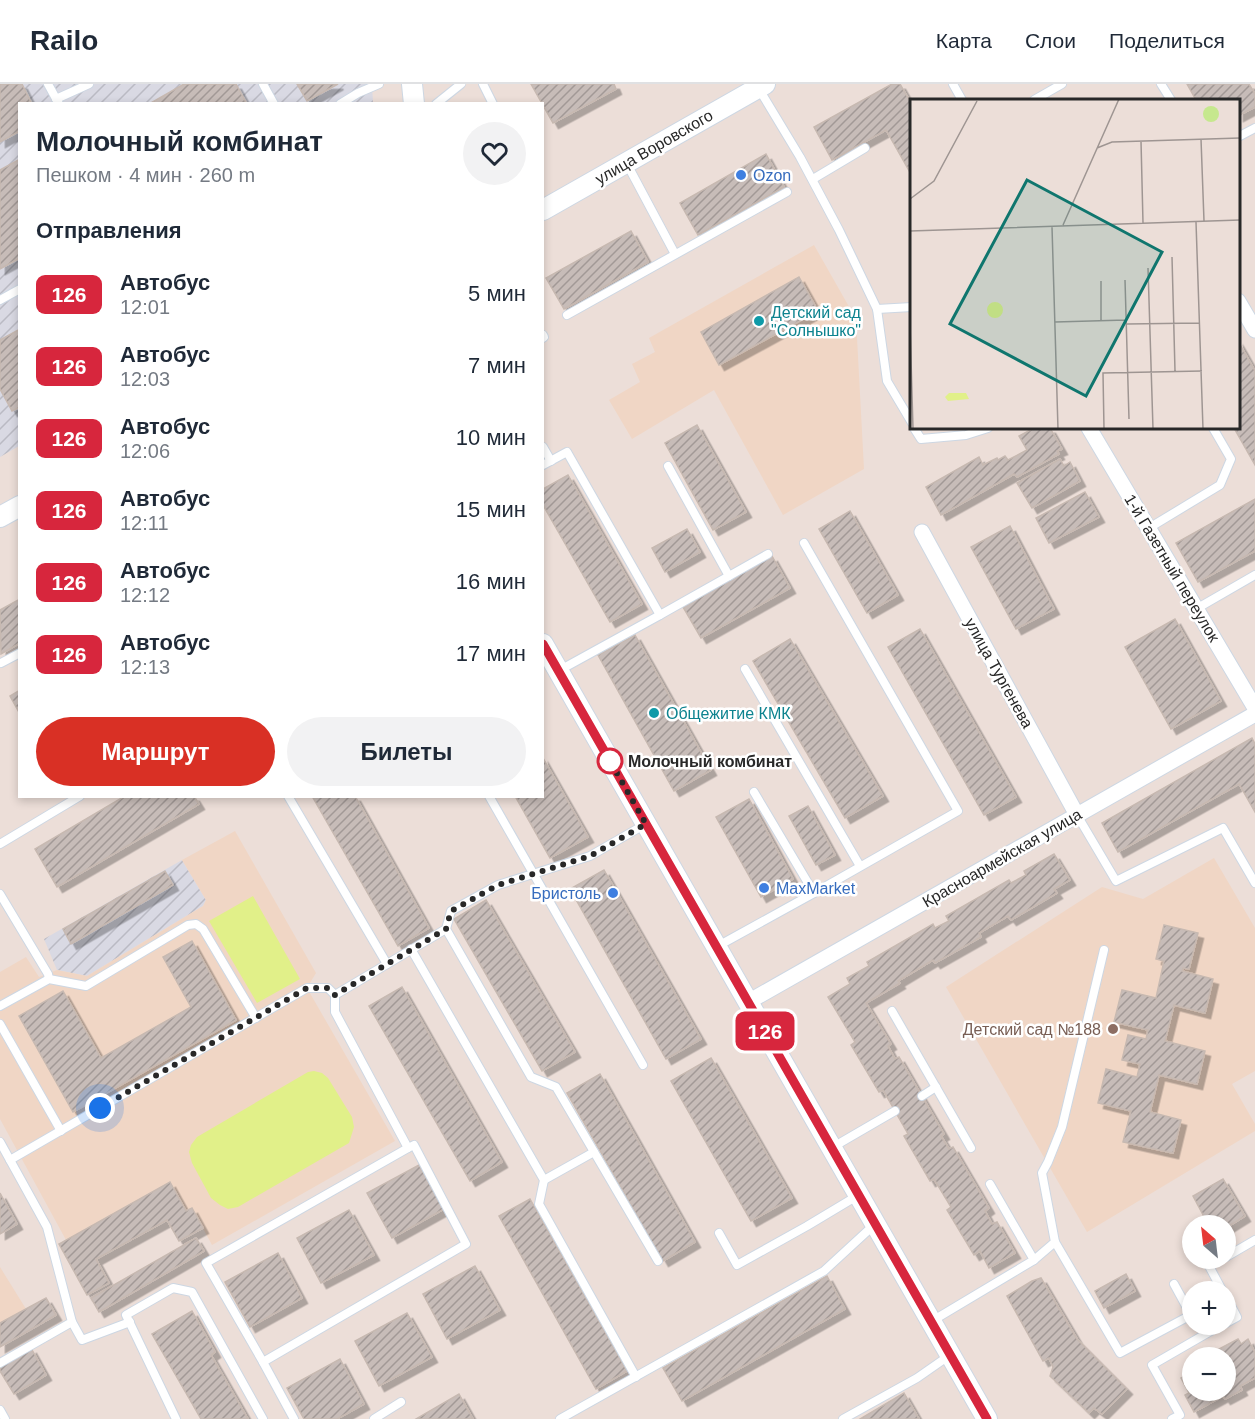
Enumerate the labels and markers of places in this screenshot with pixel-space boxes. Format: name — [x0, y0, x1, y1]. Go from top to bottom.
place label: Ozon — [753, 167, 791, 184]
marker: Ozon — [734, 168, 748, 182]
place label: Детский сад "Солнышко" — [771, 304, 862, 339]
marker: Детский сад "Солнышко" — [752, 314, 766, 328]
place label: Общежитие КМК — [666, 705, 791, 722]
marker: Общежитие КМК — [647, 706, 661, 720]
marker: Молочный комбинат — [597, 748, 623, 774]
place label: Молочный комбинат — [628, 753, 792, 770]
place label: MaxMarket — [776, 880, 856, 897]
marker: MaxMarket — [757, 881, 771, 895]
place label: Бристоль — [531, 885, 601, 902]
marker: Бристоль — [606, 886, 620, 900]
place label: Детский сад №188 — [963, 1021, 1101, 1038]
marker: Детский сад №188 — [1106, 1022, 1120, 1036]

